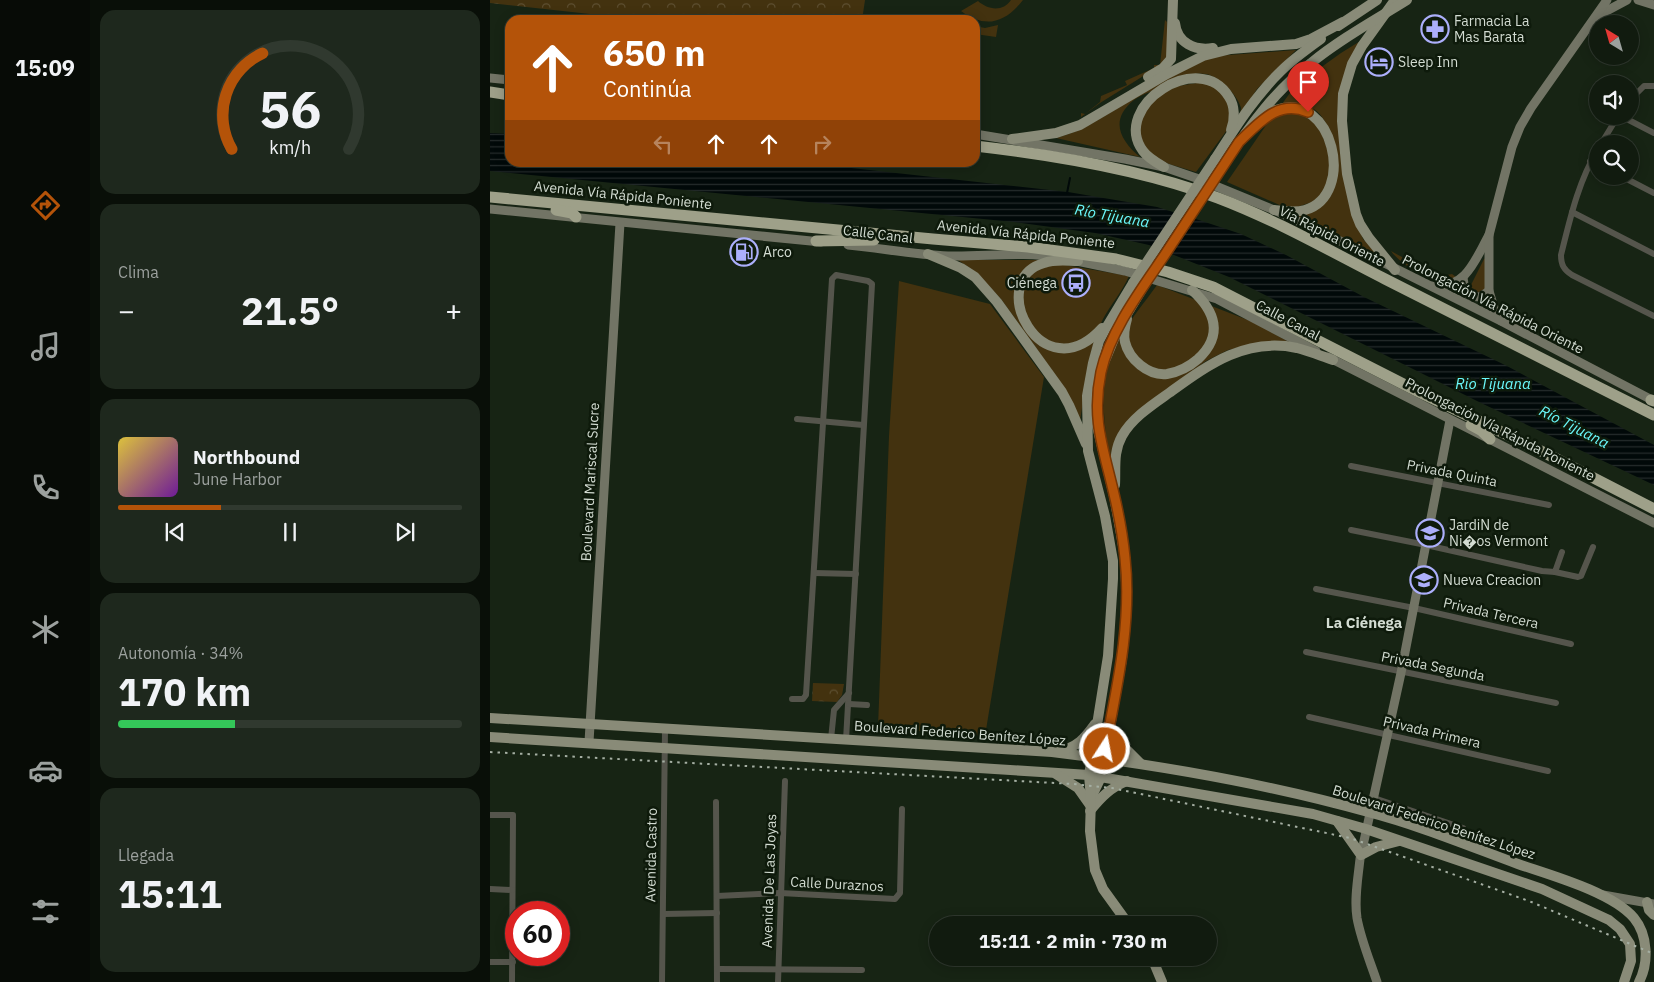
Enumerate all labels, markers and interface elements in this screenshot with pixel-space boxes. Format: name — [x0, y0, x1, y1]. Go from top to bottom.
place label: Farmacia La Mas Barata — [1454, 12, 1530, 46]
pharmacy icon: Farmacia La Mas Barata — [1420, 14, 1450, 44]
north arrow — [1589, 15, 1639, 65]
map controls — [1589, 15, 1639, 185]
text: 650 m — [603, 30, 706, 76]
icon: ahead — [520, 35, 585, 100]
hotel icon: Sleep Inn — [1364, 47, 1394, 77]
text: 15:09 — [15, 53, 75, 82]
place label: Sleep Inn — [1398, 53, 1458, 71]
pin — [1287, 61, 1329, 112]
icon: arrive — [1294, 68, 1322, 96]
text: Continúa — [603, 74, 691, 103]
text: 56 — [259, 75, 321, 142]
button: sound — [1589, 75, 1639, 125]
icon: left — [649, 130, 677, 158]
icon: ahead — [702, 130, 730, 158]
icon: ahead — [755, 130, 783, 158]
icon: right — [808, 130, 836, 158]
button: search — [1589, 135, 1639, 185]
text: km/h — [269, 136, 311, 159]
street label: Avenida Vía Rápida Poniente — [533, 177, 713, 213]
icon: directions — [28, 188, 63, 223]
water label: Río Tijuana — [1073, 200, 1151, 231]
street label: Vía Rápida Oriente — [1276, 202, 1388, 271]
street label: Avenida Vía Rápida Poniente — [936, 216, 1116, 252]
street label: Calle Canal — [842, 221, 914, 247]
fuel station icon: Arco — [729, 237, 759, 267]
place label: Arco — [763, 243, 792, 261]
street label: Prolongación Vía Rápida Oriente — [1399, 250, 1587, 358]
text: Clima — [118, 262, 159, 282]
bus stop icon: Ciénega — [1061, 268, 1091, 298]
place label: Ciénega — [1007, 274, 1058, 292]
text: 21.5° — [241, 286, 339, 335]
text: − — [118, 292, 135, 329]
text: + — [445, 292, 462, 329]
street label: Calle Canal — [1253, 296, 1323, 344]
icon: music — [28, 329, 63, 364]
street label: Prolongación Vía Rápida Poniente — [1402, 373, 1598, 485]
water label: Rio Tijuana — [1455, 374, 1531, 393]
water label: Río Tijuana — [1536, 401, 1612, 452]
street label: Boulevard Mariscal Sucre — [577, 402, 603, 562]
text: Northbound — [193, 445, 300, 469]
street label: Privada Quinta — [1405, 455, 1499, 491]
text: June Harbor — [193, 469, 282, 489]
icon: phone — [28, 470, 63, 505]
place label: JardiN de Ni�os Vermont — [1449, 516, 1548, 550]
icon: previous — [161, 518, 189, 546]
icon: pause — [276, 518, 304, 546]
icon: next — [391, 518, 419, 546]
school or university icon: JardiN de Ni�os Vermont — [1415, 518, 1445, 548]
school or university icon: Nueva Creacion — [1409, 565, 1439, 595]
place label: Nueva Creacion — [1443, 571, 1541, 589]
street label: Privada Tercera — [1442, 593, 1541, 633]
icon: climate — [28, 612, 63, 647]
district label: La Ciénega — [1326, 613, 1403, 632]
text: Autonomía · 34% — [118, 643, 243, 663]
street label: Privada Segunda — [1380, 647, 1487, 685]
text: 170 km — [118, 667, 251, 716]
street label: Privada Primera — [1381, 712, 1483, 752]
street label: Boulevard Federico Benítez López — [854, 717, 1067, 749]
position arrow — [1078, 722, 1130, 774]
icon: car — [28, 753, 63, 788]
street label: Boulevard Federico Benítez López — [1330, 781, 1538, 864]
street label: Avenida Castro — [641, 808, 661, 902]
street label: Avenida De Las Joyas — [758, 813, 780, 949]
text: Llegada — [118, 845, 174, 865]
text: 15:11 — [118, 869, 222, 918]
street label: Calle Duraznos — [790, 873, 884, 895]
icon: filters — [28, 894, 63, 929]
speed limit sign: 60 — [505, 901, 570, 966]
text: 15:11 · 2 min · 730 m — [979, 929, 1167, 953]

